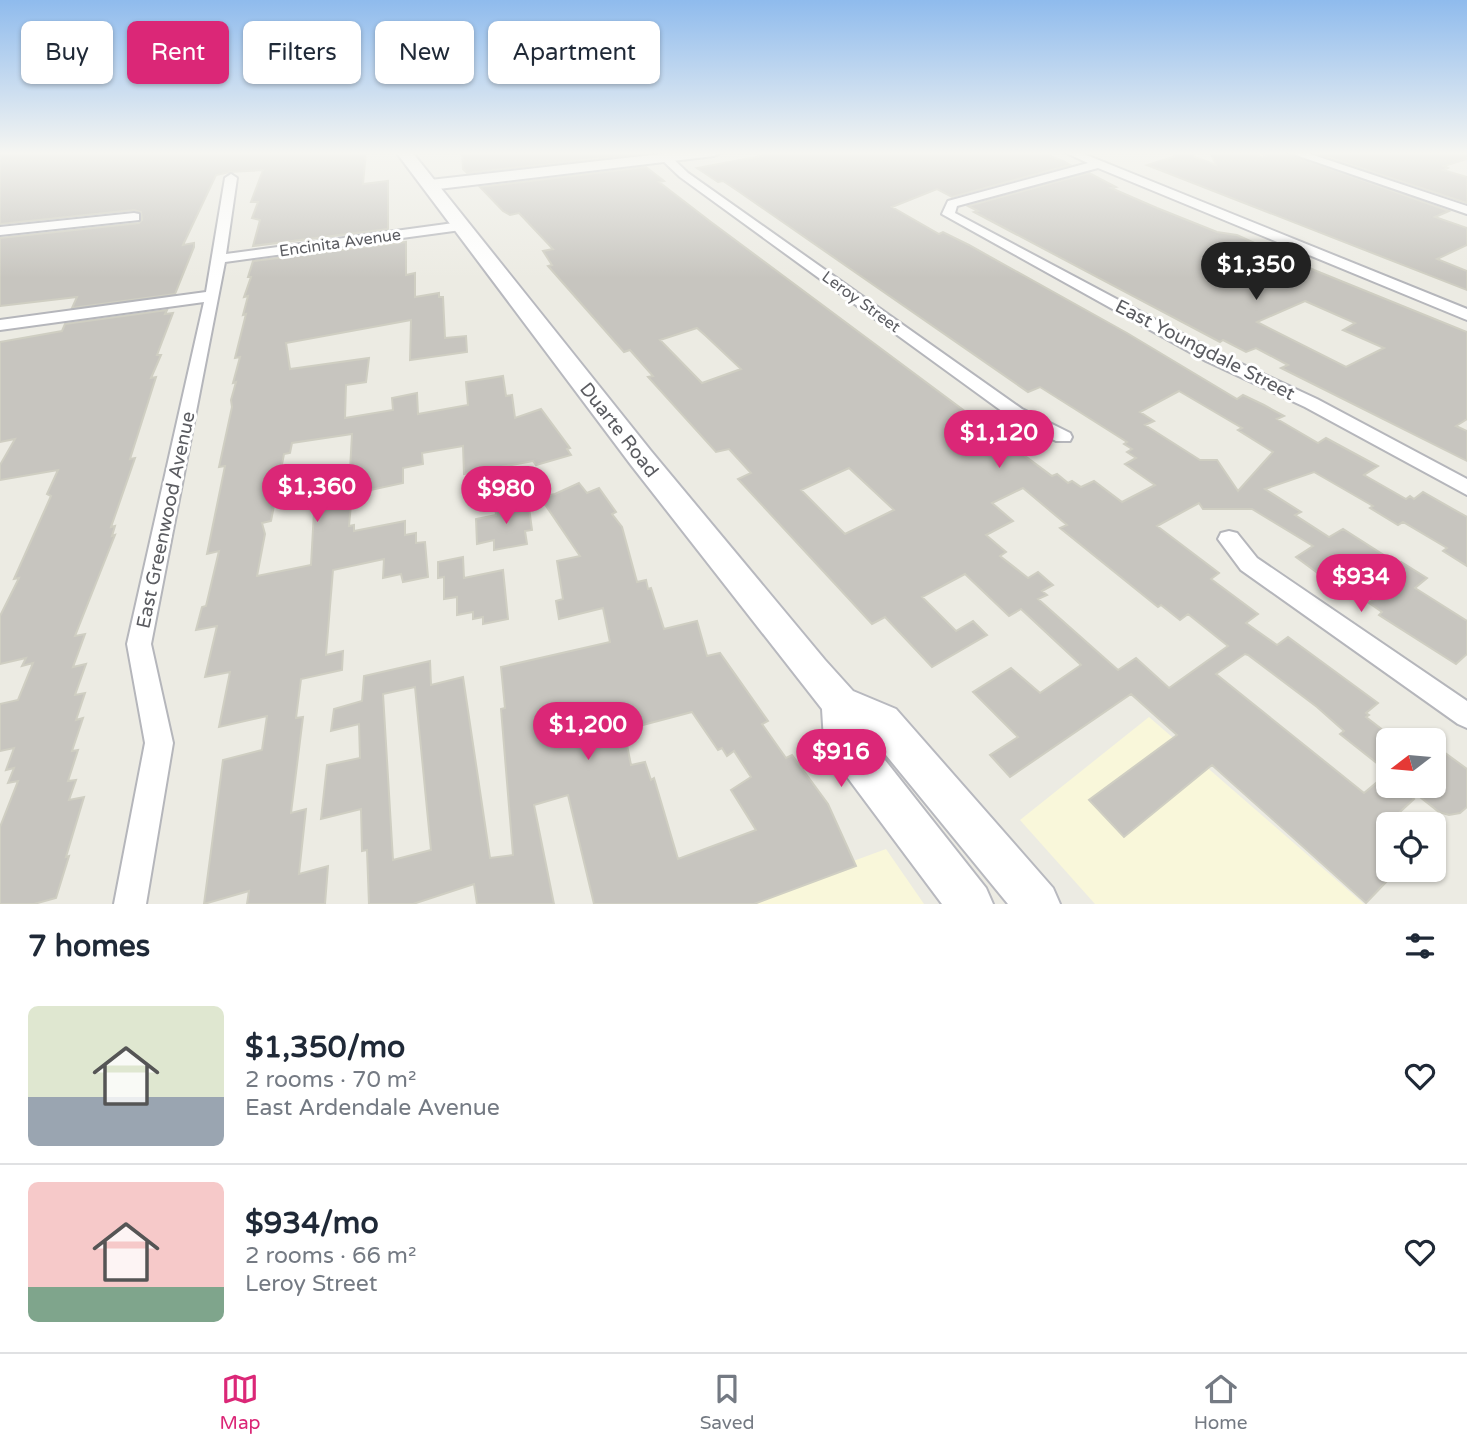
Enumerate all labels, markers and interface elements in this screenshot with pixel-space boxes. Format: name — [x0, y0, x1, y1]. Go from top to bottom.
chip: Buy — [21, 21, 113, 84]
chip: Rent — [127, 21, 229, 84]
chip: Filters — [243, 21, 361, 84]
chip: New — [375, 21, 474, 84]
chip: Apartment — [488, 21, 660, 84]
street label: Encinita Avenue — [278, 225, 402, 261]
pin: $1,350 — [1199, 243, 1313, 302]
text: $1,350 — [1217, 251, 1295, 279]
street label: Leroy Street — [818, 267, 904, 337]
street label: East Youngdale Street — [1111, 295, 1299, 405]
street label: Duarte Road — [575, 378, 663, 482]
street label: East Greenwood Avenue — [132, 410, 200, 630]
pin: $1,120 — [942, 410, 1056, 470]
text: $1,120 — [960, 419, 1038, 447]
pin: $1,360 — [260, 464, 374, 524]
pin: $980 — [465, 466, 547, 526]
text: $1,360 — [278, 473, 356, 501]
text: $980 — [477, 475, 535, 503]
pin: $934 — [1320, 554, 1402, 614]
text: $934 — [1332, 563, 1390, 591]
pin: $1,200 — [531, 702, 645, 762]
text: $1,200 — [549, 711, 627, 739]
north arrow — [1376, 728, 1446, 798]
map controls — [1376, 728, 1446, 882]
pin: $916 — [800, 730, 882, 789]
text: $916 — [812, 738, 870, 766]
button: locate — [1376, 812, 1446, 882]
icon: filters — [1401, 927, 1439, 965]
text: 7 homes — [28, 928, 150, 965]
text: $1,350/mo — [245, 1029, 405, 1066]
icon: home — [84, 1034, 168, 1118]
icon: heart — [1401, 1057, 1439, 1095]
text: 2 rooms · 70 m² — [245, 1066, 416, 1094]
text: East Ardendale Avenue — [245, 1094, 500, 1122]
text: $934/mo — [245, 1205, 379, 1242]
icon: home — [84, 1210, 168, 1294]
icon: heart — [1401, 1233, 1439, 1271]
text: 2 rooms · 66 m² — [245, 1242, 416, 1270]
text: Leroy Street — [245, 1270, 378, 1298]
tab: Map — [220, 1370, 261, 1434]
tab: Saved — [700, 1370, 755, 1434]
tab: Home — [1194, 1370, 1247, 1434]

